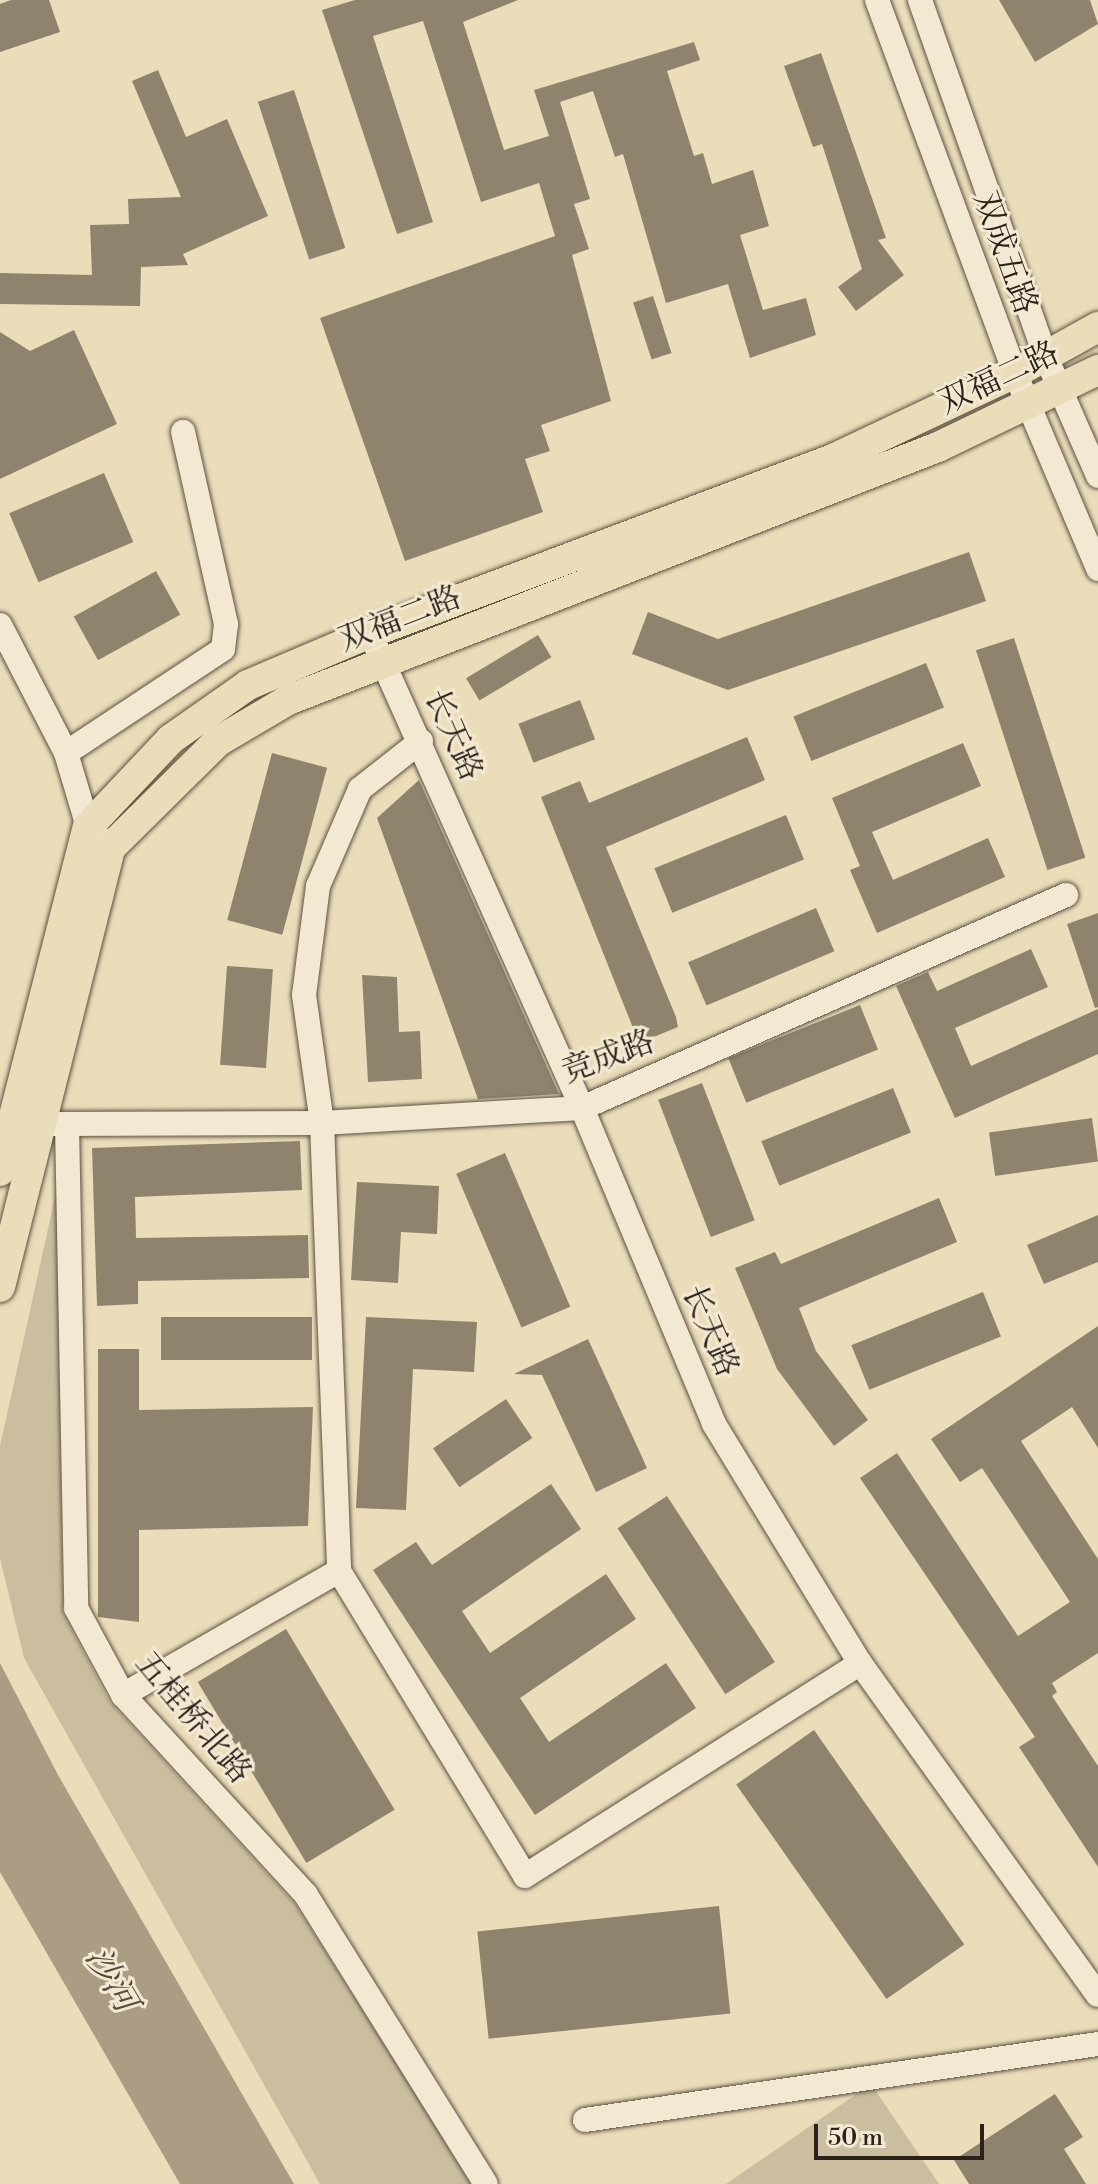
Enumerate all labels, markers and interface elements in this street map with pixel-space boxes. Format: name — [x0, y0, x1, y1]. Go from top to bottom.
street label: 双成五路 — [965, 186, 1045, 320]
street label: 双福二路 — [933, 334, 1065, 422]
street label: 双福二路 — [333, 578, 467, 660]
street label: 长天路 — [416, 683, 490, 787]
street label: 竞成路 — [556, 1023, 660, 1091]
street label: 长天路 — [674, 1279, 746, 1383]
street label: 五桂桥北路 — [127, 1644, 259, 1792]
water label: 沙河 — [75, 1940, 145, 2020]
scale bar — [818, 2108, 988, 2158]
text: 50 m — [828, 2123, 883, 2153]

